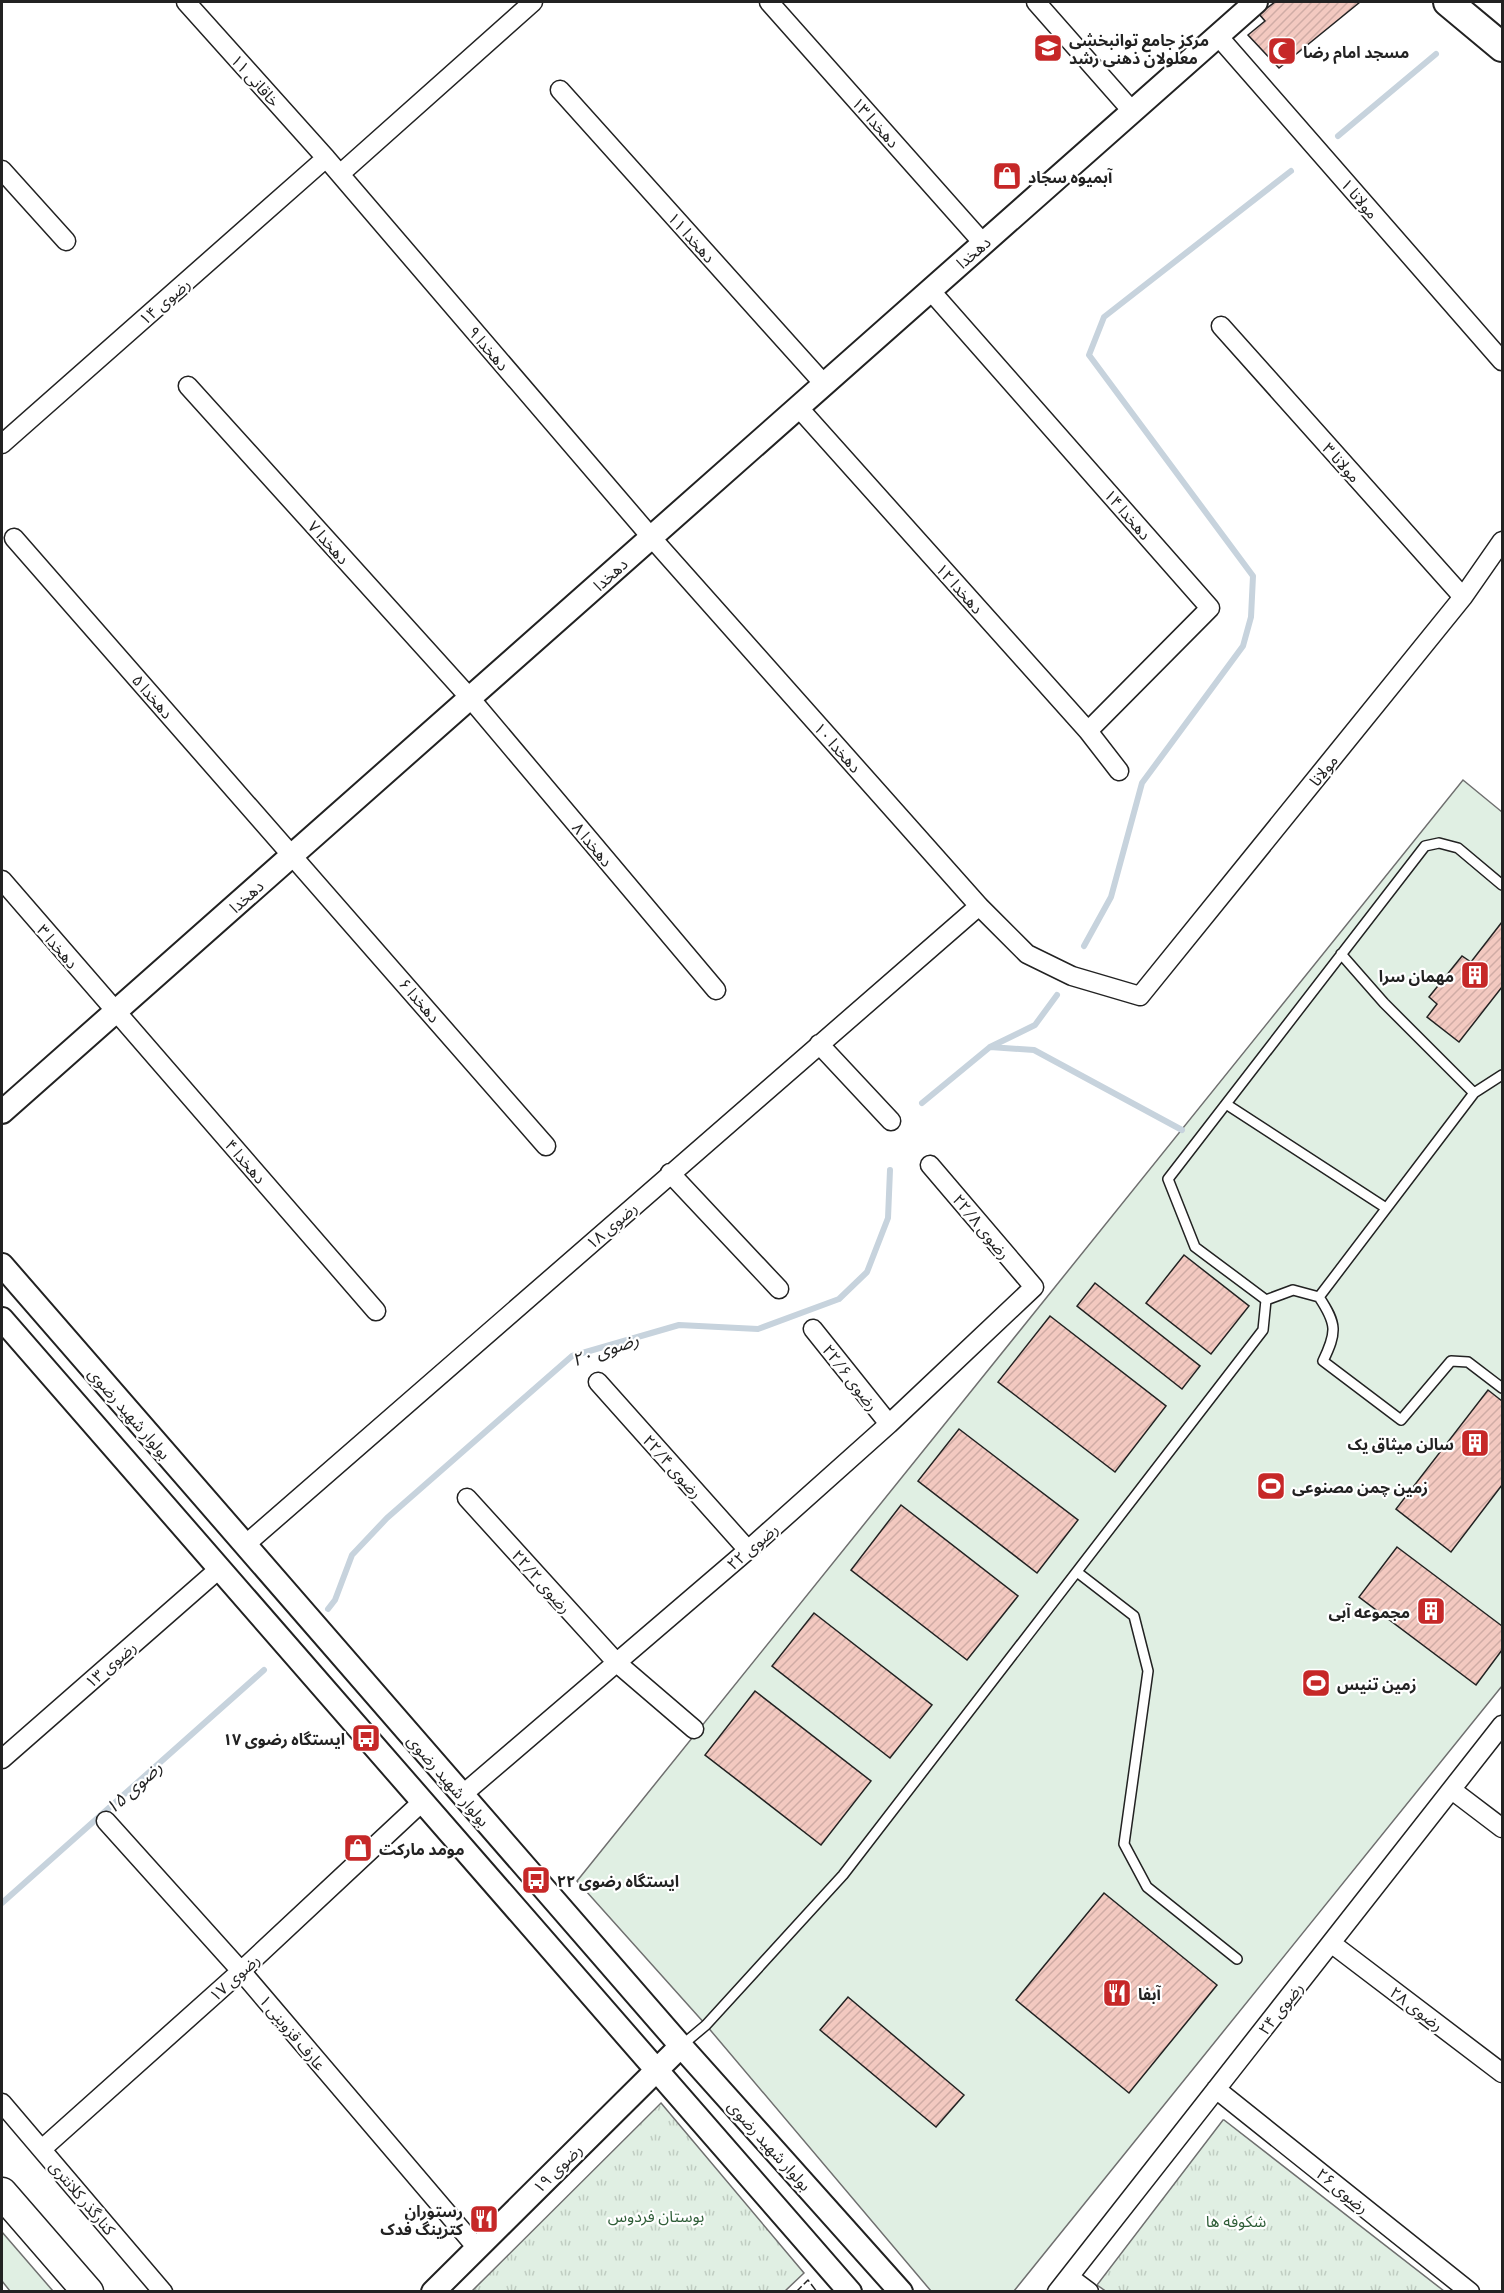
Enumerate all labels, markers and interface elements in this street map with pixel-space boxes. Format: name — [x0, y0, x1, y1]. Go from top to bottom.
place label: مرکز جامع توانبخشی معلولان ذهنی رشد — [1069, 30, 1209, 68]
school or university icon: مرکز جامع توانبخشی معلولان ذهنی رشد — [1032, 32, 1064, 64]
mosque icon: مسجد امام رضا — [1266, 35, 1298, 67]
place label: مسجد امام رضا — [1303, 42, 1409, 64]
street label: خاقانی ۱۱ — [227, 50, 284, 111]
street label: دهخدا ۱۳ — [848, 93, 904, 151]
shop icon: آبمیوه سجاد — [991, 160, 1023, 192]
place label: آبمیوه سجاد — [1028, 167, 1113, 187]
street label: مولانا ۱ — [1337, 174, 1383, 223]
street label: دهخدا ۱۱ — [664, 208, 720, 266]
street label: دهخدا — [952, 232, 994, 272]
street label: رضوی ۱۴ — [135, 274, 194, 329]
street label: دهخدا ۹ — [465, 322, 513, 374]
street label: مولانا ۳ — [1318, 438, 1365, 486]
street label: دهخدا ۱۴ — [1101, 485, 1155, 543]
street label: دهخدا ۷ — [305, 516, 353, 568]
street label: دهخدا — [589, 554, 631, 594]
street label: دهخدا ۱۲ — [932, 559, 988, 617]
street label: دهخدا ۵ — [129, 670, 177, 722]
street label: دهخدا ۱۰ — [810, 718, 866, 776]
street label: مولانا — [1305, 751, 1342, 790]
street label: دهخدا ۸ — [569, 818, 617, 870]
street label: دهخدا — [225, 876, 267, 916]
street label: دهخدا ۳ — [34, 920, 82, 972]
building icon: مهمان سرا — [1459, 959, 1491, 991]
place label: مهمان سرا — [1379, 966, 1454, 986]
street label: دهخدا ۶ — [396, 974, 444, 1026]
street label: دهخدا ۴ — [222, 1135, 270, 1187]
street label: رضوی ۲۲/۸ — [949, 1190, 1015, 1263]
street label: رضوی ۱۸ — [582, 1198, 641, 1253]
water label: رضوی ۲۰ — [569, 1327, 642, 1372]
street label: رضوی ۲۲/۶ — [818, 1340, 883, 1415]
street label: بولوار شهید رضوی — [84, 1363, 175, 1463]
building icon: سالن میثاق یک — [1459, 1427, 1491, 1459]
street label: رضوی ۲۲/۴ — [639, 1430, 706, 1502]
place label: سالن میثاق یک — [1347, 1434, 1454, 1454]
sports icon: زمین چمن مصنوعی — [1255, 1470, 1287, 1502]
place label: زمین چمن مصنوعی — [1292, 1477, 1428, 1497]
street label: رضوی ۲۲ — [723, 1519, 782, 1574]
street label: رضوی ۲۲/۲ — [508, 1545, 575, 1617]
building icon: مجموعه آبی — [1415, 1595, 1447, 1627]
place label: مجموعه آبی — [1328, 1602, 1410, 1622]
street label: رضوی ۱۳ — [81, 1637, 140, 1692]
sports icon: زمین تنیس — [1300, 1667, 1332, 1699]
place label: زمین تنیس — [1337, 1674, 1417, 1694]
bus stop icon: ایستگاه رضوی ۱۷ — [350, 1722, 382, 1754]
place label: ایستگاه رضوی ۱۷ — [223, 1729, 345, 1749]
street label: بولوار شهید رضوی — [403, 1730, 494, 1830]
water label: رضوی ۱۵ — [100, 1755, 167, 1819]
shop icon: مومد مارکت — [342, 1832, 374, 1864]
place label: مومد مارکت — [379, 1839, 464, 1859]
bus stop icon: ایستگاه رضوی ۲۲ — [520, 1864, 552, 1896]
place label: ایستگاه رضوی ۲۲ — [557, 1871, 679, 1891]
street label: رضوی ۱۷ — [205, 1949, 264, 2005]
restaurant icon: آبفا — [1101, 1977, 1133, 2009]
street label: رضوی ۲۴ — [1254, 1978, 1307, 2039]
street label: رضوی ۲۸ — [1386, 1982, 1447, 2035]
place label: آبفا — [1138, 1984, 1162, 2004]
street label: عارف قزوینی ۱ — [255, 1990, 330, 2074]
street label: بولوار شهید رضوی — [724, 2096, 816, 2195]
street label: رضوی ۱۹ — [529, 2140, 586, 2197]
street label: کنارگذر کلانتری — [46, 2156, 120, 2239]
street label: رضوی ۲۶ — [1313, 2163, 1373, 2217]
place label: رستوران کترینگ فدک — [380, 2201, 464, 2239]
restaurant icon: رستوران کترینگ فدک — [468, 2203, 500, 2235]
park label: بوستان فردوس — [608, 2206, 704, 2226]
park label: شکوفه ها — [1206, 2211, 1266, 2231]

